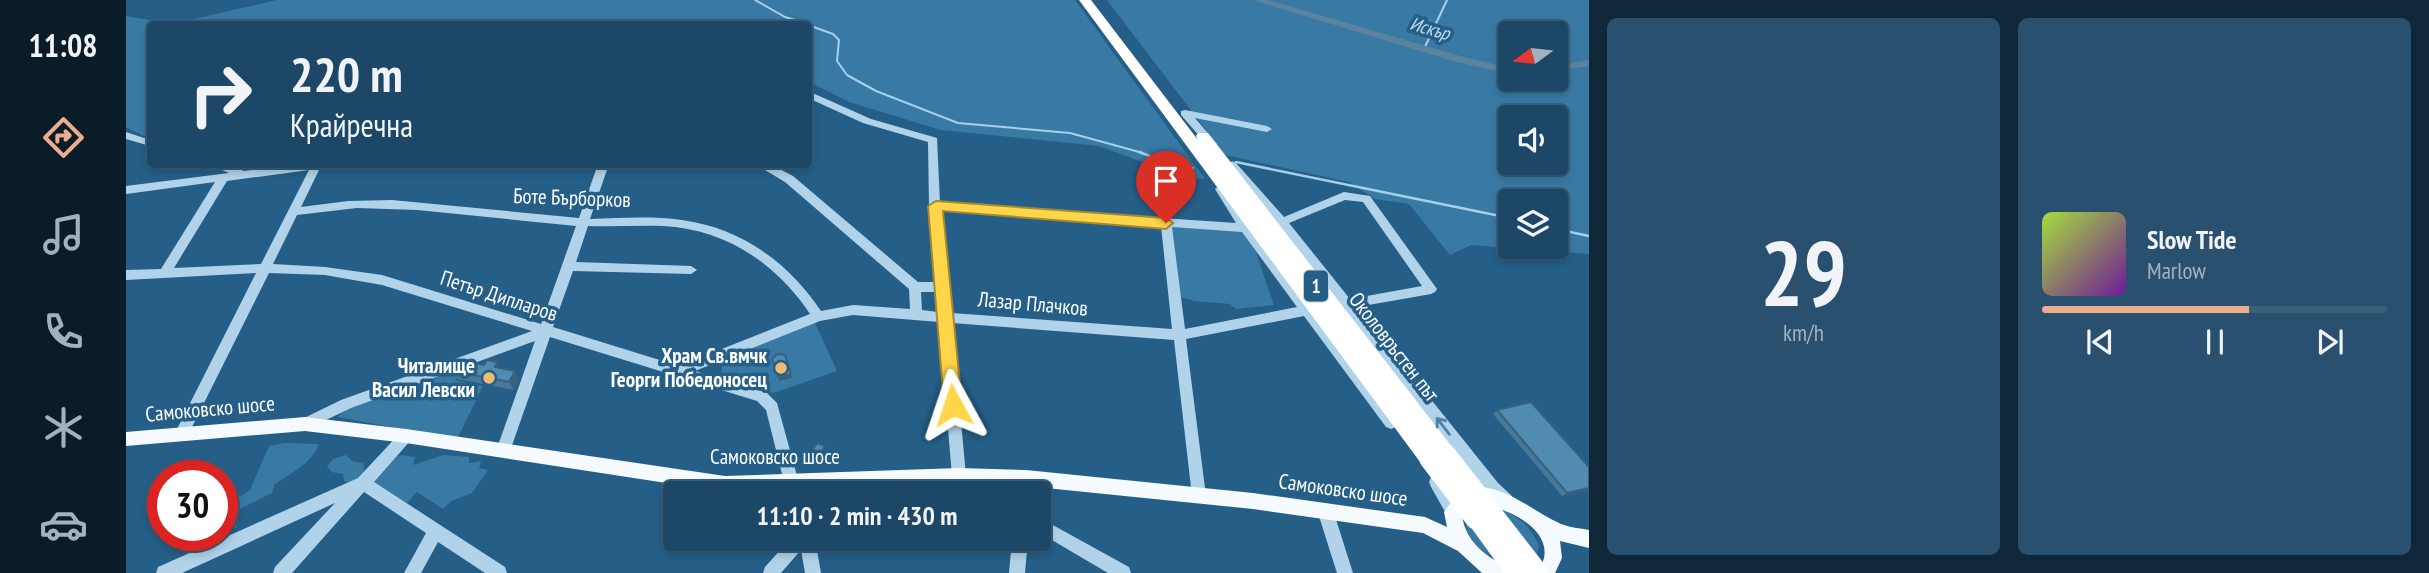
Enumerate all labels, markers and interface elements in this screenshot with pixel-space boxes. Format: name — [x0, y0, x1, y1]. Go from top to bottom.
water label: Искър — [1407, 11, 1454, 46]
north arrow — [1498, 21, 1568, 91]
map controls — [1498, 21, 1568, 259]
text: 11:08 — [28, 24, 98, 66]
text: 220 m — [290, 42, 403, 106]
icon: right — [175, 49, 266, 140]
text: Крайречна — [290, 104, 413, 146]
button: sound — [1498, 105, 1568, 175]
icon: directions — [39, 113, 88, 162]
pin — [1136, 151, 1196, 223]
icon: arrive — [1147, 162, 1185, 200]
street label: Боте Бърборков — [513, 182, 631, 213]
button: layers — [1498, 189, 1568, 259]
icon: music — [39, 210, 88, 259]
text: 29 — [1760, 213, 1847, 331]
text: Slow Tide — [2147, 223, 2237, 256]
text: Marlow — [2147, 256, 2206, 285]
street label: Петър Дипларов — [437, 264, 561, 327]
road number: 1 — [1304, 270, 1328, 302]
street label: Лазар Плачков — [976, 285, 1089, 322]
street label: Околовръстен път — [1343, 287, 1446, 407]
icon: phone — [39, 307, 88, 356]
text: km/h — [1783, 318, 1824, 347]
icon: previous — [2081, 323, 2119, 361]
icon: pause — [2196, 323, 2234, 361]
icon: next — [2311, 323, 2349, 361]
place label: Храм Св.вмчк Георги Победоносец — [611, 342, 767, 393]
place label: Читалище Васил Левски — [372, 352, 475, 403]
marker: Храм Св.вмчк Георги Победоносец — [773, 360, 789, 376]
position arrow — [916, 368, 990, 442]
marker: Читалище Васил Левски — [481, 370, 497, 386]
street label: Самоковско шосе — [144, 389, 276, 428]
icon: climate — [39, 403, 88, 452]
one-way arrow — [1436, 418, 1451, 436]
street label: Самоковско шосе — [710, 443, 840, 470]
speed limit sign: 30 — [147, 460, 238, 551]
street label: Самоковско шосе — [1277, 467, 1409, 512]
text: 11:10 · 2 min · 430 m — [757, 499, 957, 532]
icon: car — [39, 500, 88, 549]

